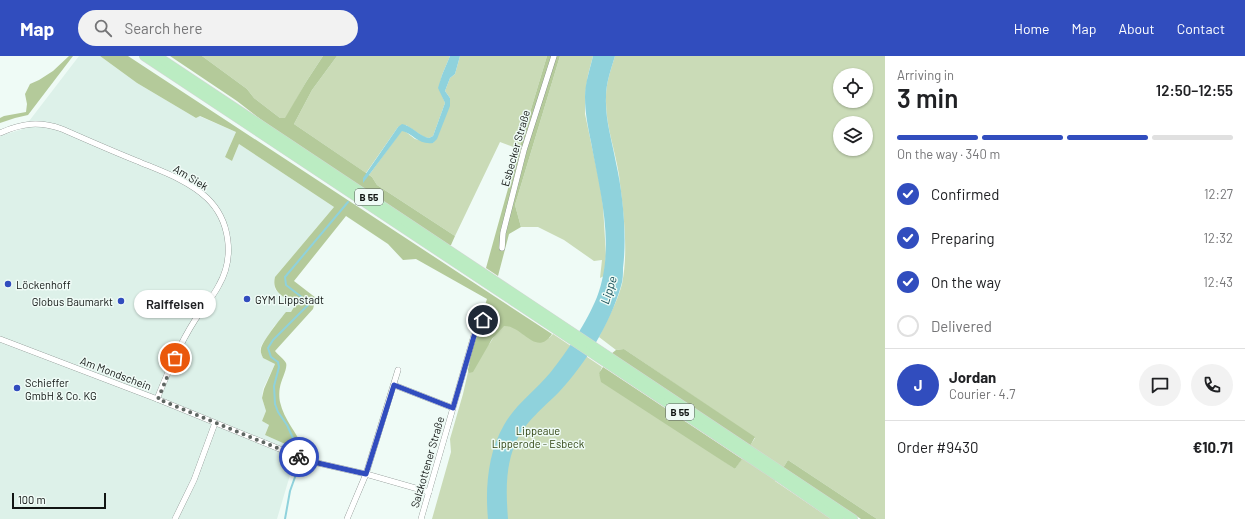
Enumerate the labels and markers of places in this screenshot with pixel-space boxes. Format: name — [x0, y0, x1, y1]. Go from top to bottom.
place label: Löckenhoff — [16, 278, 71, 291]
marker: Löckenhoff — [3, 279, 13, 289]
callout: Raiffeisen — [134, 290, 216, 318]
place label: GYM Lippstadt — [255, 293, 324, 306]
marker: GYM Lippstadt — [242, 294, 252, 304]
place label: Globus Baumarkt — [32, 295, 113, 308]
marker: Globus Baumarkt — [116, 296, 126, 306]
pin — [466, 303, 500, 337]
pin — [158, 341, 192, 375]
place label: Schieffer GmbH & Co. KG — [25, 376, 97, 402]
marker: Schieffer GmbH & Co. KG — [12, 383, 22, 393]

